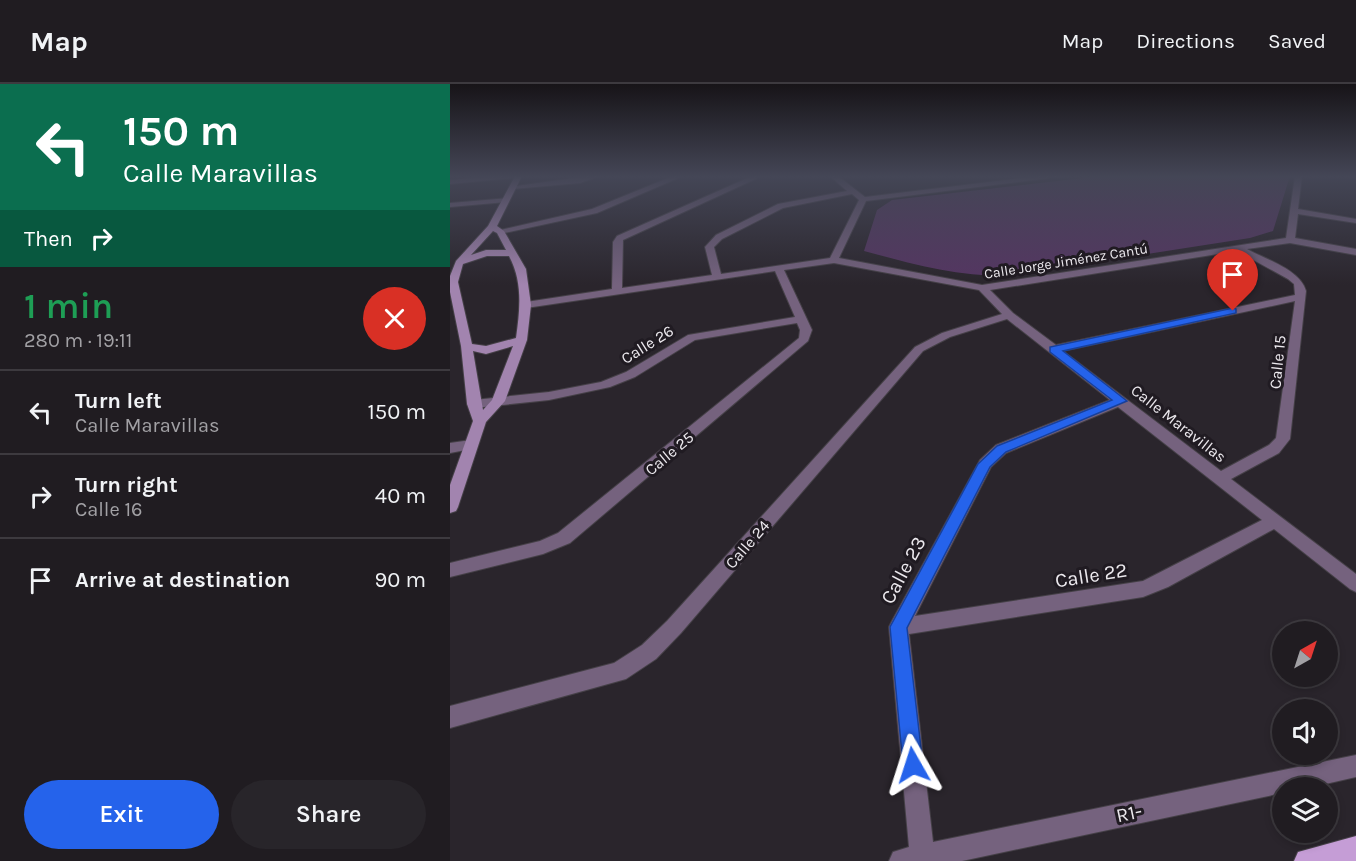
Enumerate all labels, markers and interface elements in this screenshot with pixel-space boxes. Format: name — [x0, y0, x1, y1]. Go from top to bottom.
text: Map — [30, 25, 88, 58]
text: Map — [1062, 29, 1103, 53]
text: Directions — [1136, 29, 1235, 53]
text: Saved — [1268, 29, 1326, 53]
text: 150 m — [123, 106, 239, 156]
icon: left — [24, 108, 102, 186]
text: Calle Maravillas — [123, 157, 318, 189]
icon: right — [85, 222, 118, 255]
text: Then — [24, 226, 73, 252]
street label: Calle Jorge Jiménez Cantú — [983, 240, 1149, 283]
pin — [1207, 249, 1258, 311]
icon: arrive — [1216, 258, 1249, 291]
text: 1 min — [24, 285, 113, 327]
button: close — [363, 287, 426, 350]
street label: Calle 26 — [618, 321, 677, 368]
text: 280 m · 19:11 — [24, 329, 132, 352]
street label: Calle 15 — [1265, 334, 1290, 390]
street label: Calle Maravillas — [1127, 380, 1230, 466]
text: Turn left — [75, 388, 162, 414]
icon: left — [24, 396, 57, 429]
text: 150 m — [367, 399, 426, 425]
text: Calle Maravillas — [75, 414, 219, 437]
street label: Calle 25 — [641, 427, 698, 479]
text: Turn right — [75, 472, 178, 498]
icon: right — [24, 480, 57, 513]
text: 40 m — [375, 483, 426, 509]
text: Calle 16 — [75, 498, 143, 521]
street label: Calle 24 — [721, 516, 774, 572]
street label: Calle 23 — [876, 533, 931, 608]
street label: Calle 22 — [1053, 558, 1129, 593]
icon: arrive — [24, 564, 57, 597]
text: Arrive at destination — [75, 567, 290, 593]
text: 90 m — [374, 567, 426, 593]
north arrow — [1272, 621, 1338, 687]
map controls — [1272, 621, 1338, 843]
button: sound — [1272, 699, 1338, 765]
position arrow — [881, 733, 945, 797]
button: layers — [1272, 777, 1338, 843]
button: Exit — [24, 780, 219, 849]
button: Share — [231, 780, 426, 849]
street label: R1- — [1114, 800, 1144, 827]

